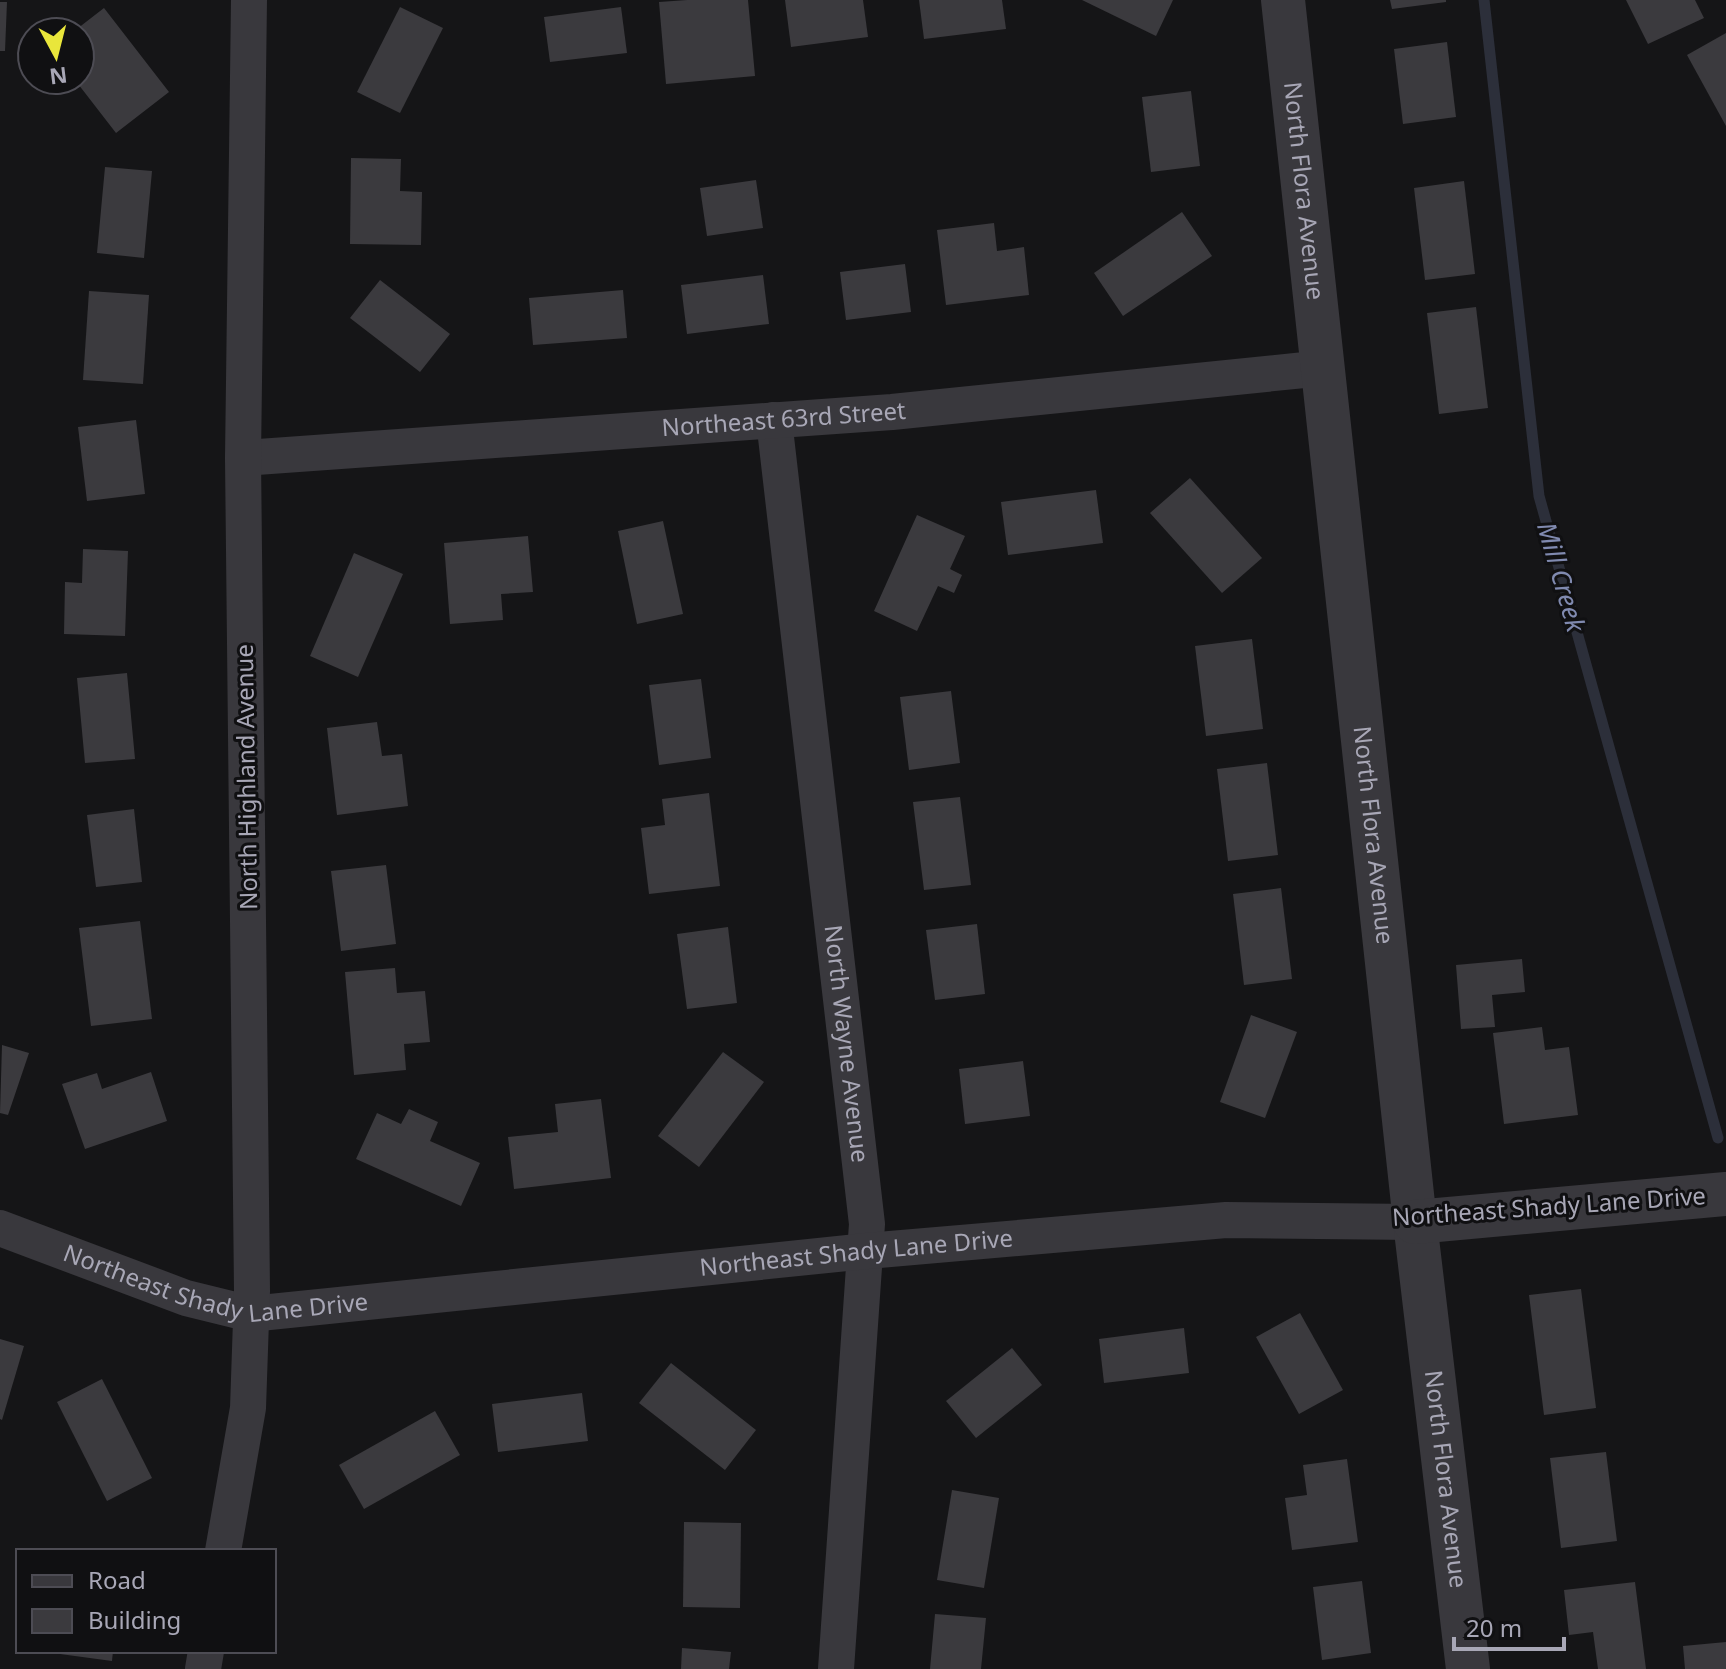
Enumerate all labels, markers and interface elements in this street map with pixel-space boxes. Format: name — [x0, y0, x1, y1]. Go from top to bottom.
north arrow — [16, 16, 96, 96]
text: N — [48, 61, 69, 93]
street label: North Flora Avenue — [1277, 80, 1333, 301]
street label: Northeast 63rd Street — [660, 393, 907, 443]
water label: Mill Creek — [1529, 518, 1595, 637]
street label: North Highland Avenue — [227, 644, 264, 910]
street label: North Flora Avenue — [1347, 724, 1403, 946]
street label: North Wayne Avenue — [818, 923, 878, 1164]
street label: Northeast Shady Lane Drive — [1391, 1178, 1707, 1233]
street label: Northeast Shady Lane Drive — [698, 1220, 1014, 1283]
street label: Northeast Shady Lane Drive — [59, 1235, 369, 1329]
street label: North Flora Avenue — [1418, 1368, 1476, 1590]
legend — [16, 1549, 276, 1653]
text: Road — [88, 1563, 146, 1596]
scale bar — [1454, 1601, 1564, 1651]
text: Building — [88, 1603, 181, 1636]
text: 20 m — [1466, 1611, 1522, 1644]

